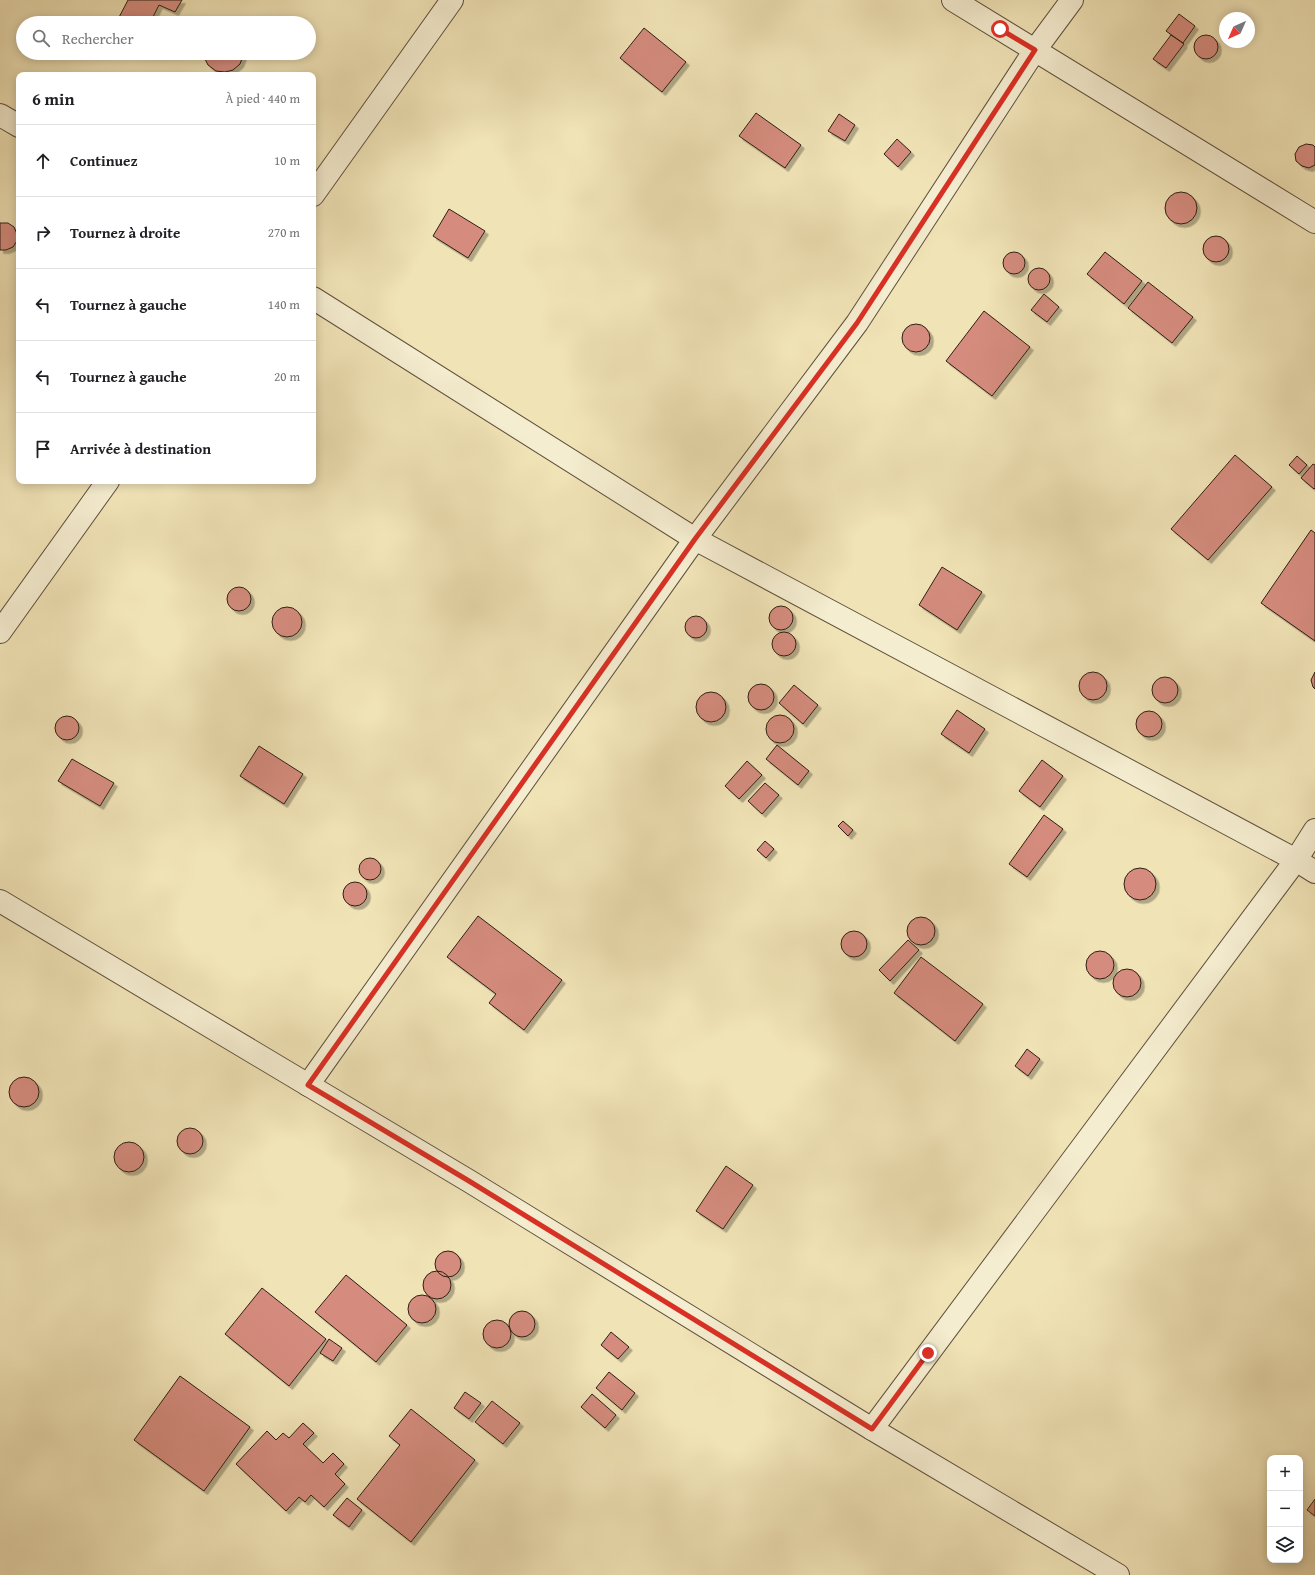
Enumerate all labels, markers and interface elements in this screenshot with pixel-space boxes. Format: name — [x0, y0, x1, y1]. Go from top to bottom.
north arrow — [1219, 12, 1255, 48]
search box — [16, 16, 316, 60]
route start — [991, 20, 1009, 38]
icon: search — [30, 27, 52, 49]
text: Rechercher — [62, 28, 134, 49]
text: 6 min — [32, 86, 74, 111]
text: À pied · 440 m — [225, 89, 300, 108]
icon: ahead — [32, 150, 54, 172]
text: Continuez — [70, 150, 138, 171]
text: 10 m — [274, 151, 300, 170]
icon: right — [32, 222, 54, 244]
text: Tournez à droite — [70, 222, 180, 243]
text: 270 m — [268, 223, 300, 242]
icon: left — [32, 294, 54, 316]
text: Tournez à gauche — [70, 294, 187, 315]
text: 140 m — [268, 295, 300, 314]
icon: left — [32, 366, 54, 388]
text: Tournez à gauche — [70, 366, 187, 387]
text: 20 m — [274, 367, 300, 386]
icon: arrive — [32, 438, 54, 460]
text: Arrivée à destination — [70, 438, 211, 459]
route end — [919, 1344, 937, 1362]
map controls — [1267, 1455, 1303, 1563]
button: + — [1267, 1455, 1303, 1491]
button: − — [1267, 1491, 1303, 1527]
button: layers — [1267, 1527, 1303, 1563]

